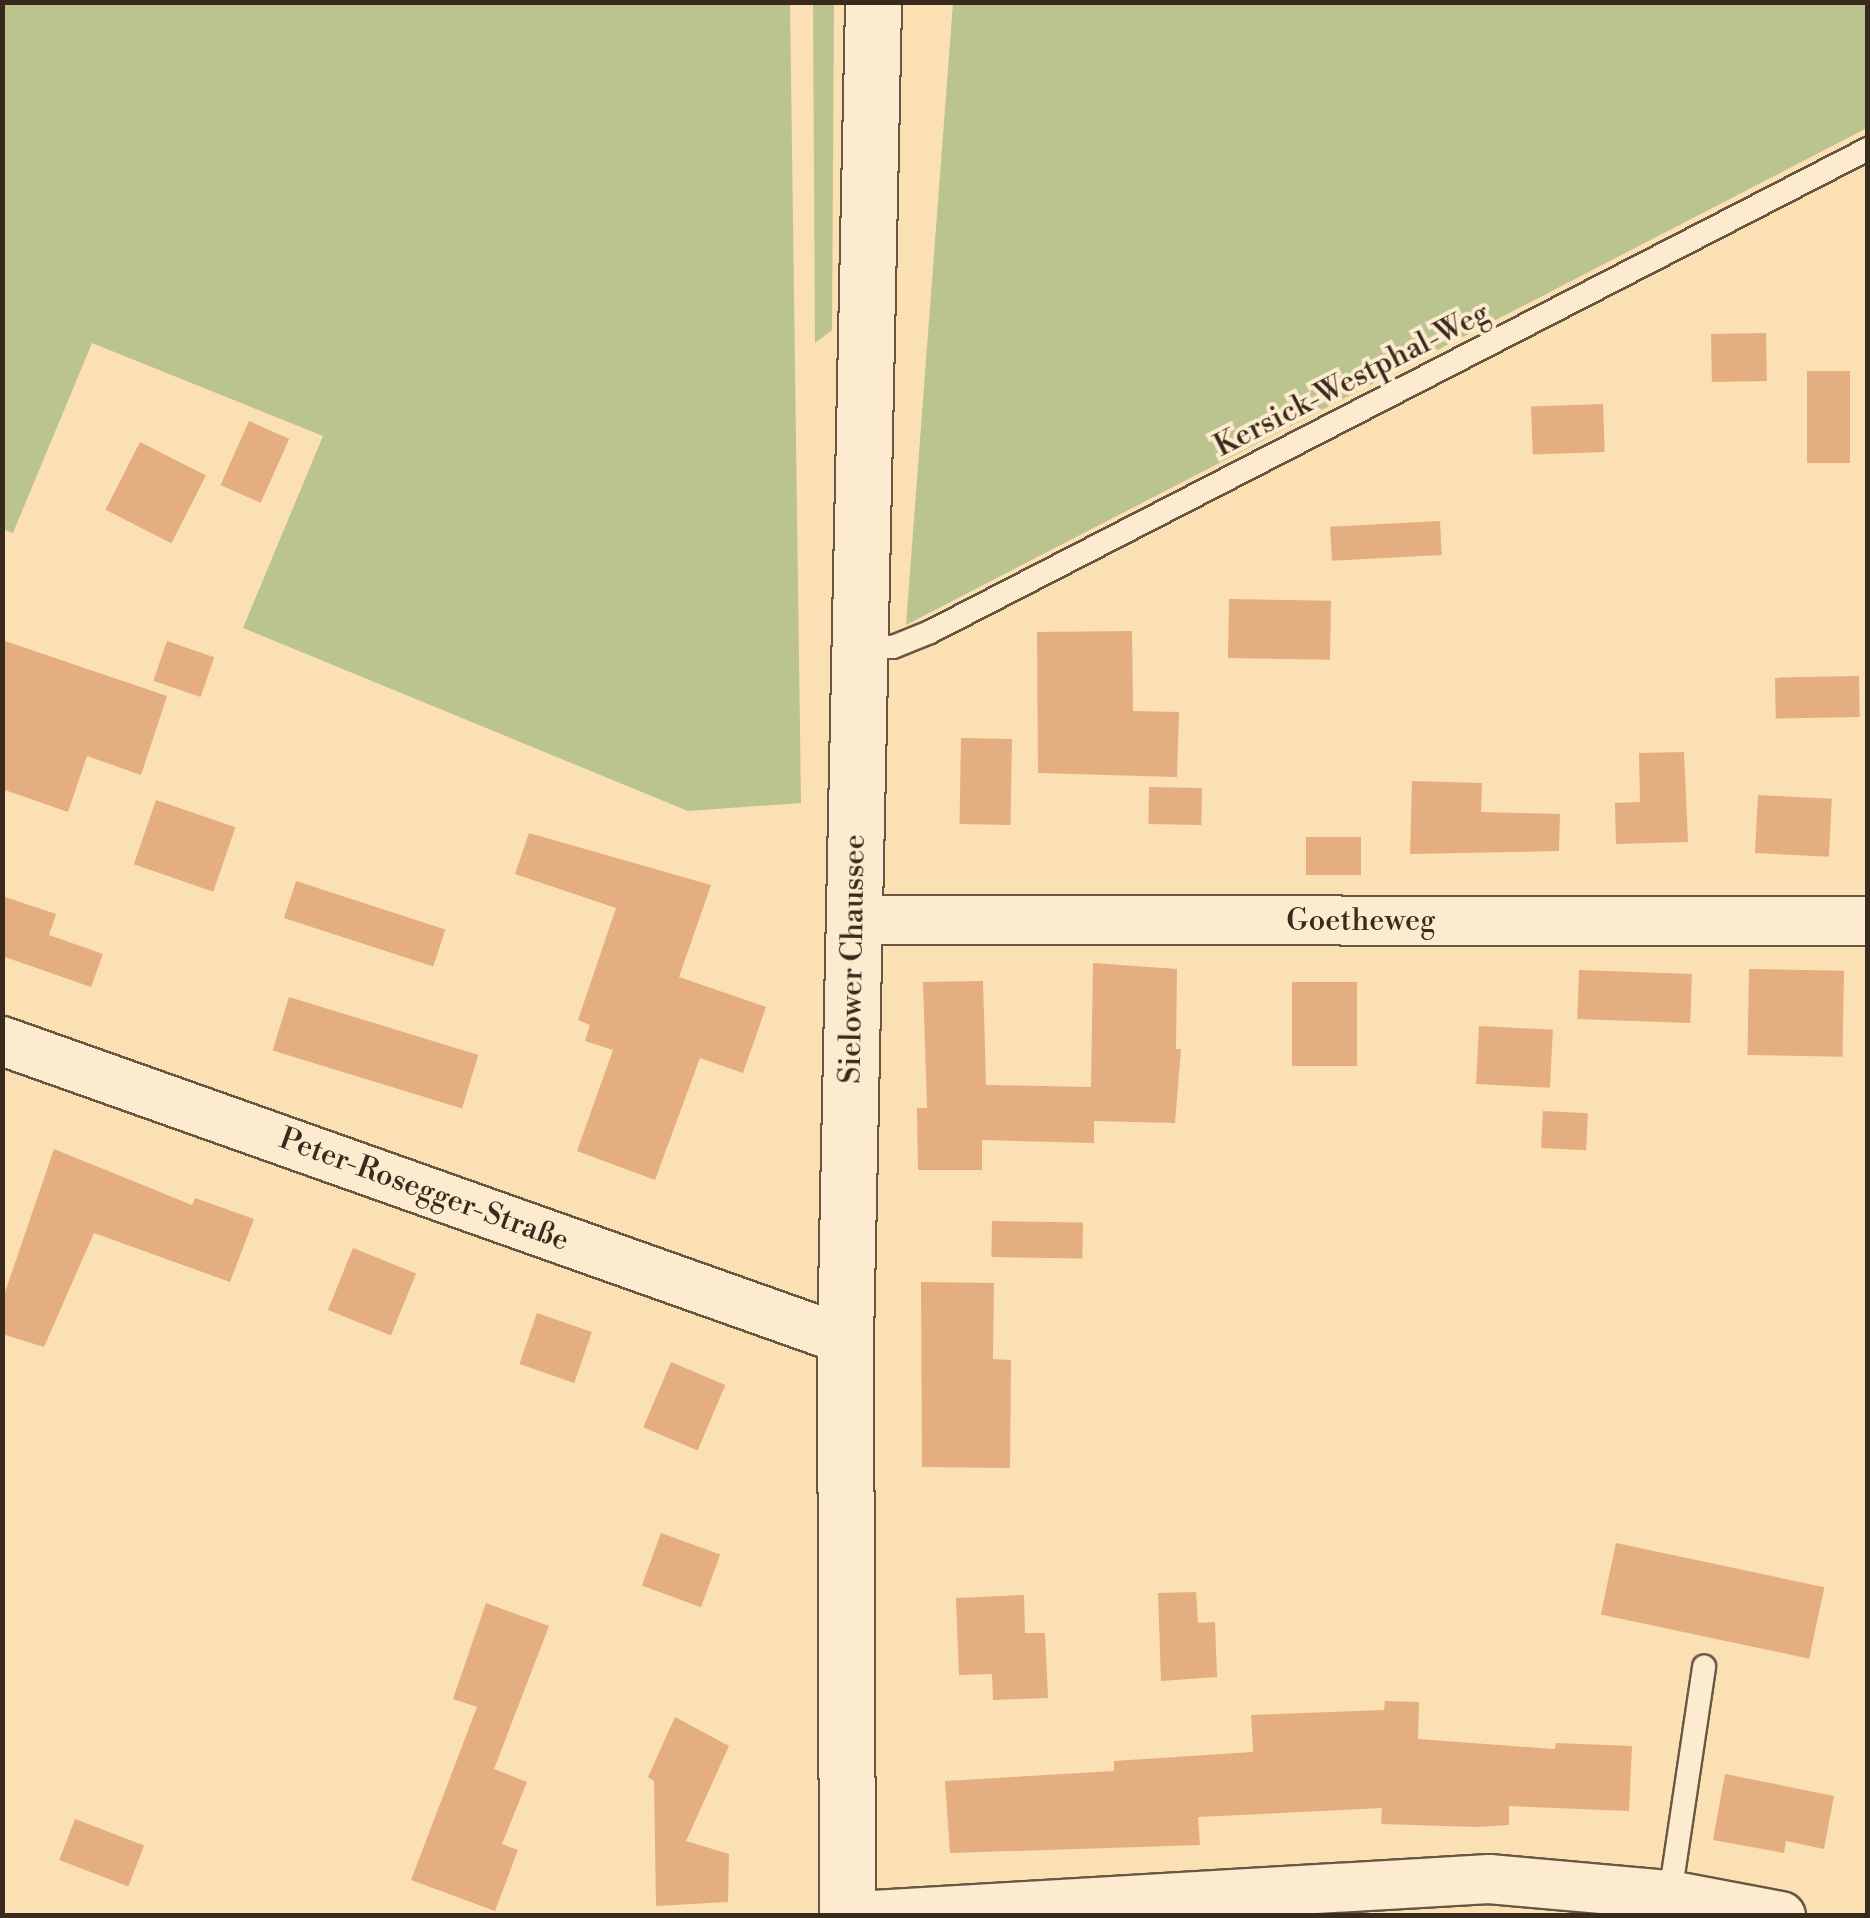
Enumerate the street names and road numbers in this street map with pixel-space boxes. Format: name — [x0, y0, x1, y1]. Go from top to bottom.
street label: Kersick-Westphal-Weg — [1209, 295, 1495, 465]
street label: Sielower Chaussee — [833, 834, 873, 1084]
street label: Goetheweg — [1286, 903, 1436, 939]
street label: Peter-Rosegger-Straße — [274, 1121, 574, 1259]

